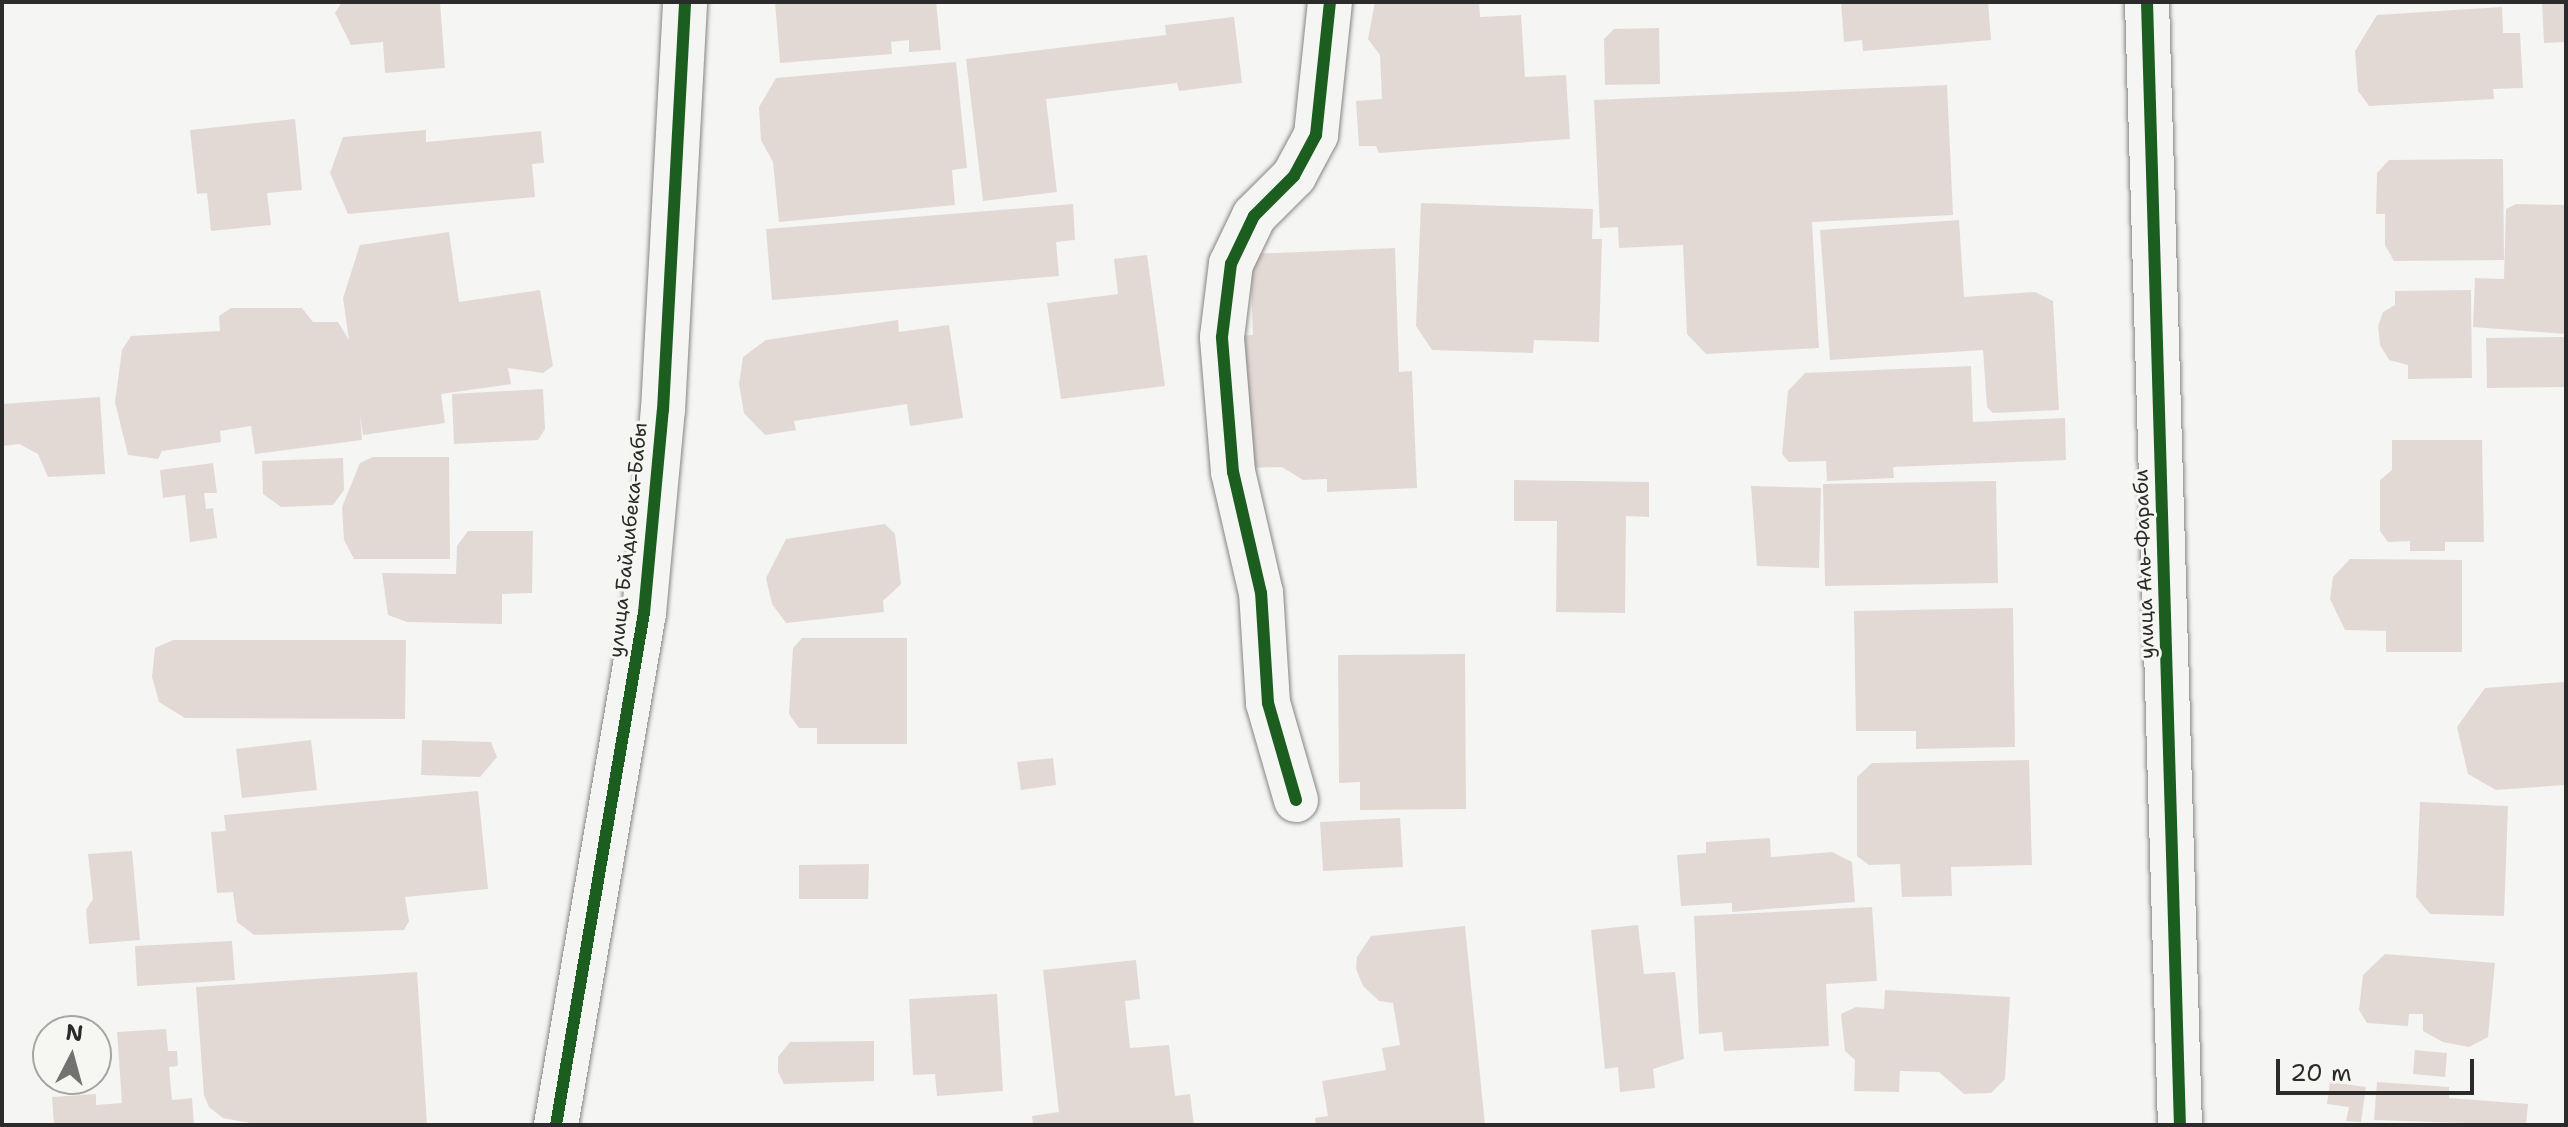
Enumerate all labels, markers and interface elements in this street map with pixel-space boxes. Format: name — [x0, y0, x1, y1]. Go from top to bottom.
street label: улица Байдибека-Бабы — [604, 421, 652, 659]
street label: улица Аль-Фараби — [2129, 469, 2159, 659]
north arrow — [32, 1015, 112, 1095]
text: N — [64, 1017, 85, 1048]
scale bar — [2280, 1043, 2478, 1093]
text: 20 m — [2290, 1057, 2352, 1089]

